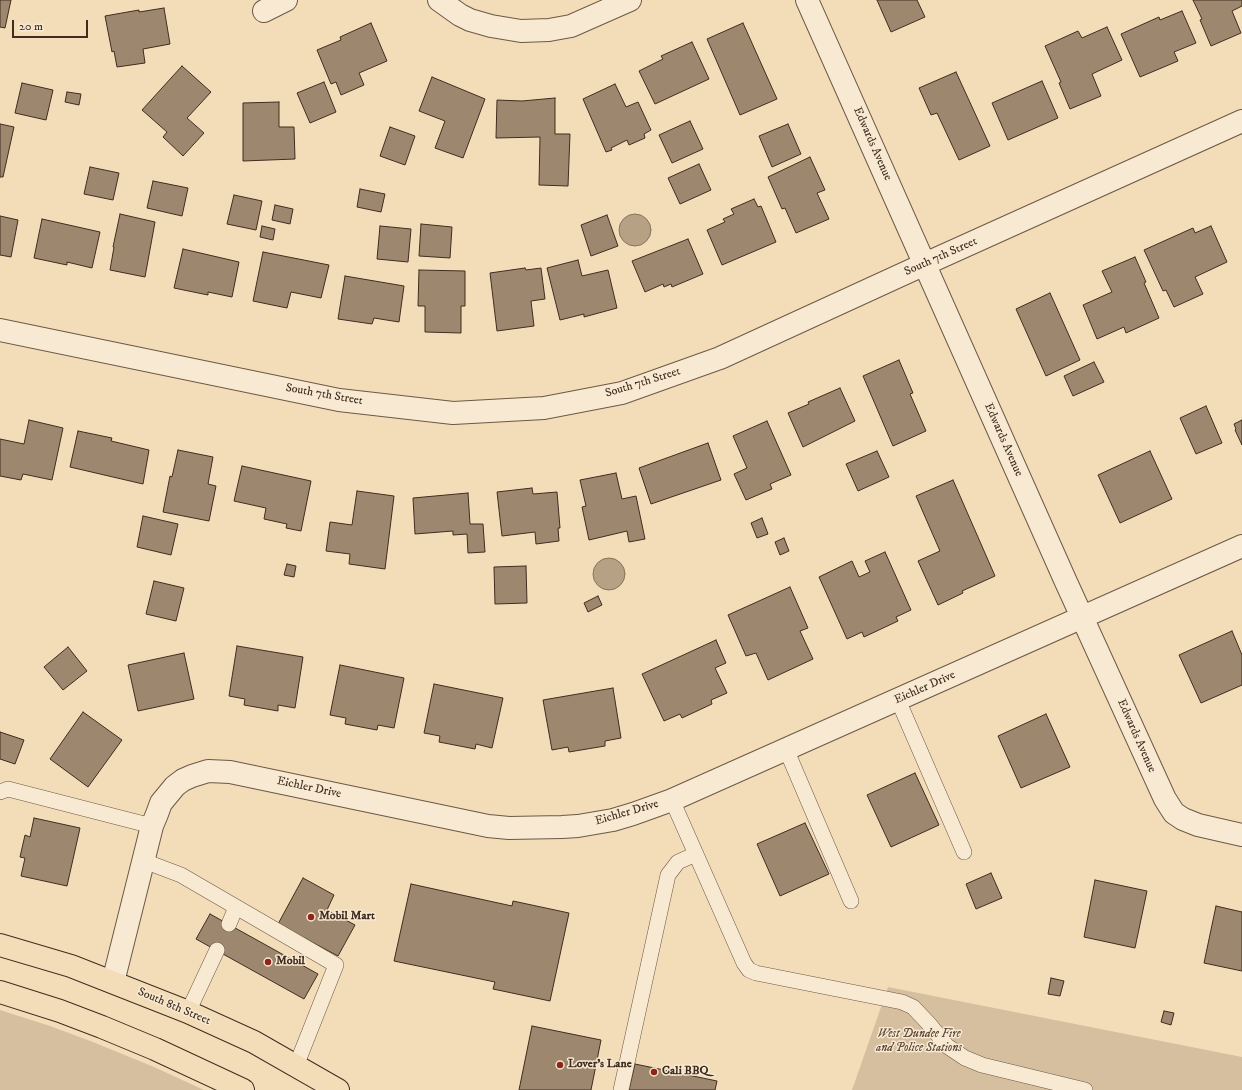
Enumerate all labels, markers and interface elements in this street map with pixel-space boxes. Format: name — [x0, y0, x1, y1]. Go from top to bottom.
scale bar — [14, 12, 90, 38]
text: 20 m — [19, 19, 43, 34]
street label: Edwards Avenue — [849, 105, 895, 183]
street label: South 7th Street — [902, 235, 980, 279]
street label: South 7th Street — [604, 365, 682, 401]
street label: South 7th Street — [284, 381, 364, 409]
street label: Edwards Avenue — [980, 401, 1026, 479]
street label: Eichler Drive — [892, 668, 958, 708]
street label: Edwards Avenue — [1113, 697, 1159, 775]
street label: Eichler Drive — [276, 774, 342, 802]
street label: Eichler Drive — [594, 797, 660, 829]
place label: Mobil Mart — [319, 910, 375, 924]
marker: Mobil Mart — [306, 912, 316, 922]
place label: Mobil — [276, 955, 305, 969]
marker: Mobil — [263, 957, 273, 967]
street label: South 8th Street — [135, 985, 213, 1029]
park label: West Dundee Fire and Police Stations — [876, 1028, 962, 1056]
place label: Lover's Lane — [568, 1058, 632, 1072]
marker: Lover's Lane — [555, 1060, 565, 1070]
place label: Cali BBQ — [662, 1065, 708, 1079]
marker: Cali BBQ — [649, 1067, 659, 1077]

